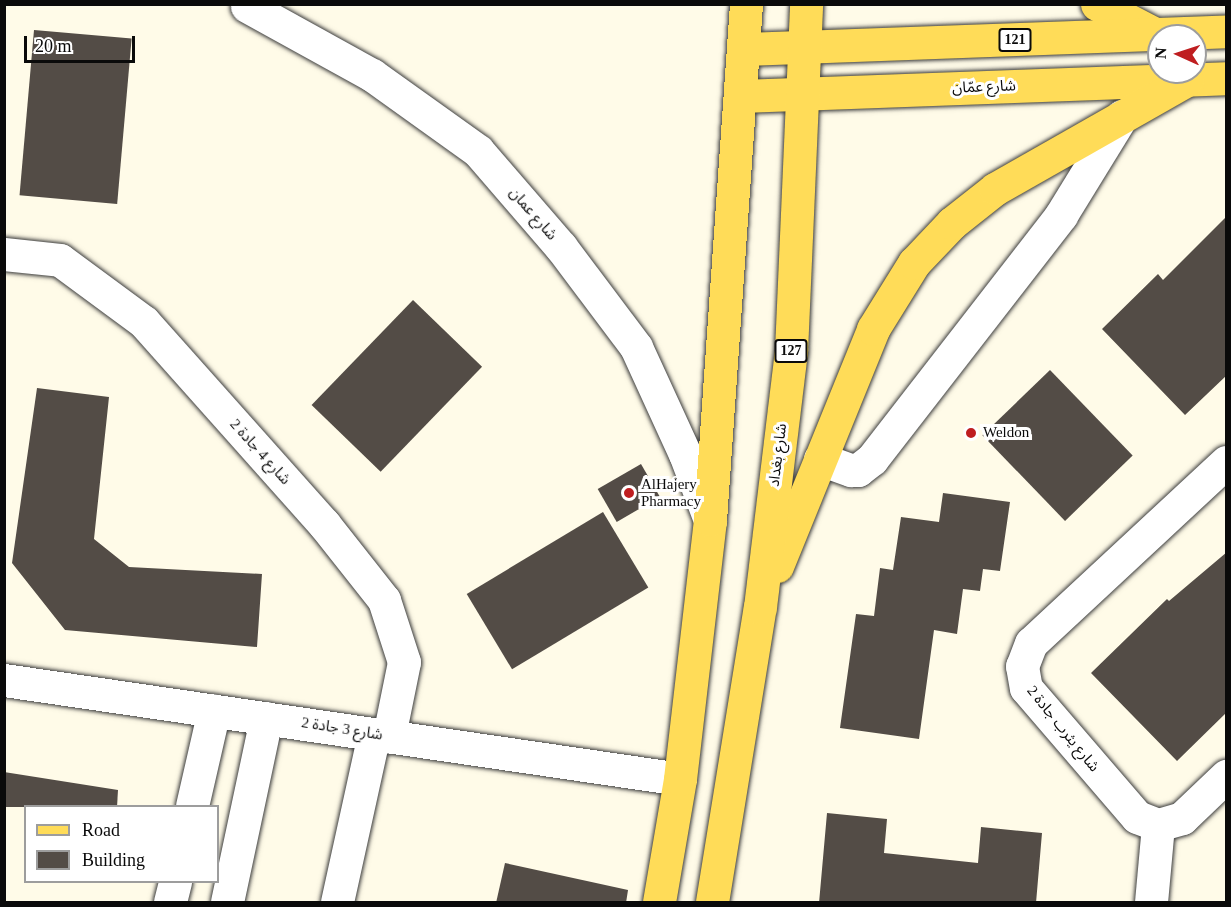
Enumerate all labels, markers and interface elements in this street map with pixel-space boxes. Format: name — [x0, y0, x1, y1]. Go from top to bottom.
scale bar — [27, 24, 138, 62]
north arrow — [1147, 24, 1207, 84]
road number: 121 — [998, 29, 1032, 51]
text: 20 m — [35, 36, 72, 56]
text: N — [1152, 47, 1169, 59]
street label: شارع عمّان — [952, 77, 1016, 97]
street label: شارع عمان — [505, 184, 561, 244]
road number: 127 — [774, 340, 808, 362]
street label: شارع 4 جادة 2 — [226, 416, 294, 488]
street label: شارع بغداد — [765, 422, 791, 488]
place label: Weldon — [983, 424, 1029, 442]
marker: Weldon — [964, 426, 978, 440]
place label: AlHajery Pharmacy — [641, 475, 701, 510]
marker: AlHajery Pharmacy — [622, 486, 636, 500]
street label: شارع يثرب جادة 2 — [1023, 682, 1103, 776]
street label: شارع 3 جادة 2 — [300, 714, 384, 744]
legend — [24, 805, 219, 883]
text: Road — [82, 820, 120, 840]
text: Building — [82, 850, 145, 870]

